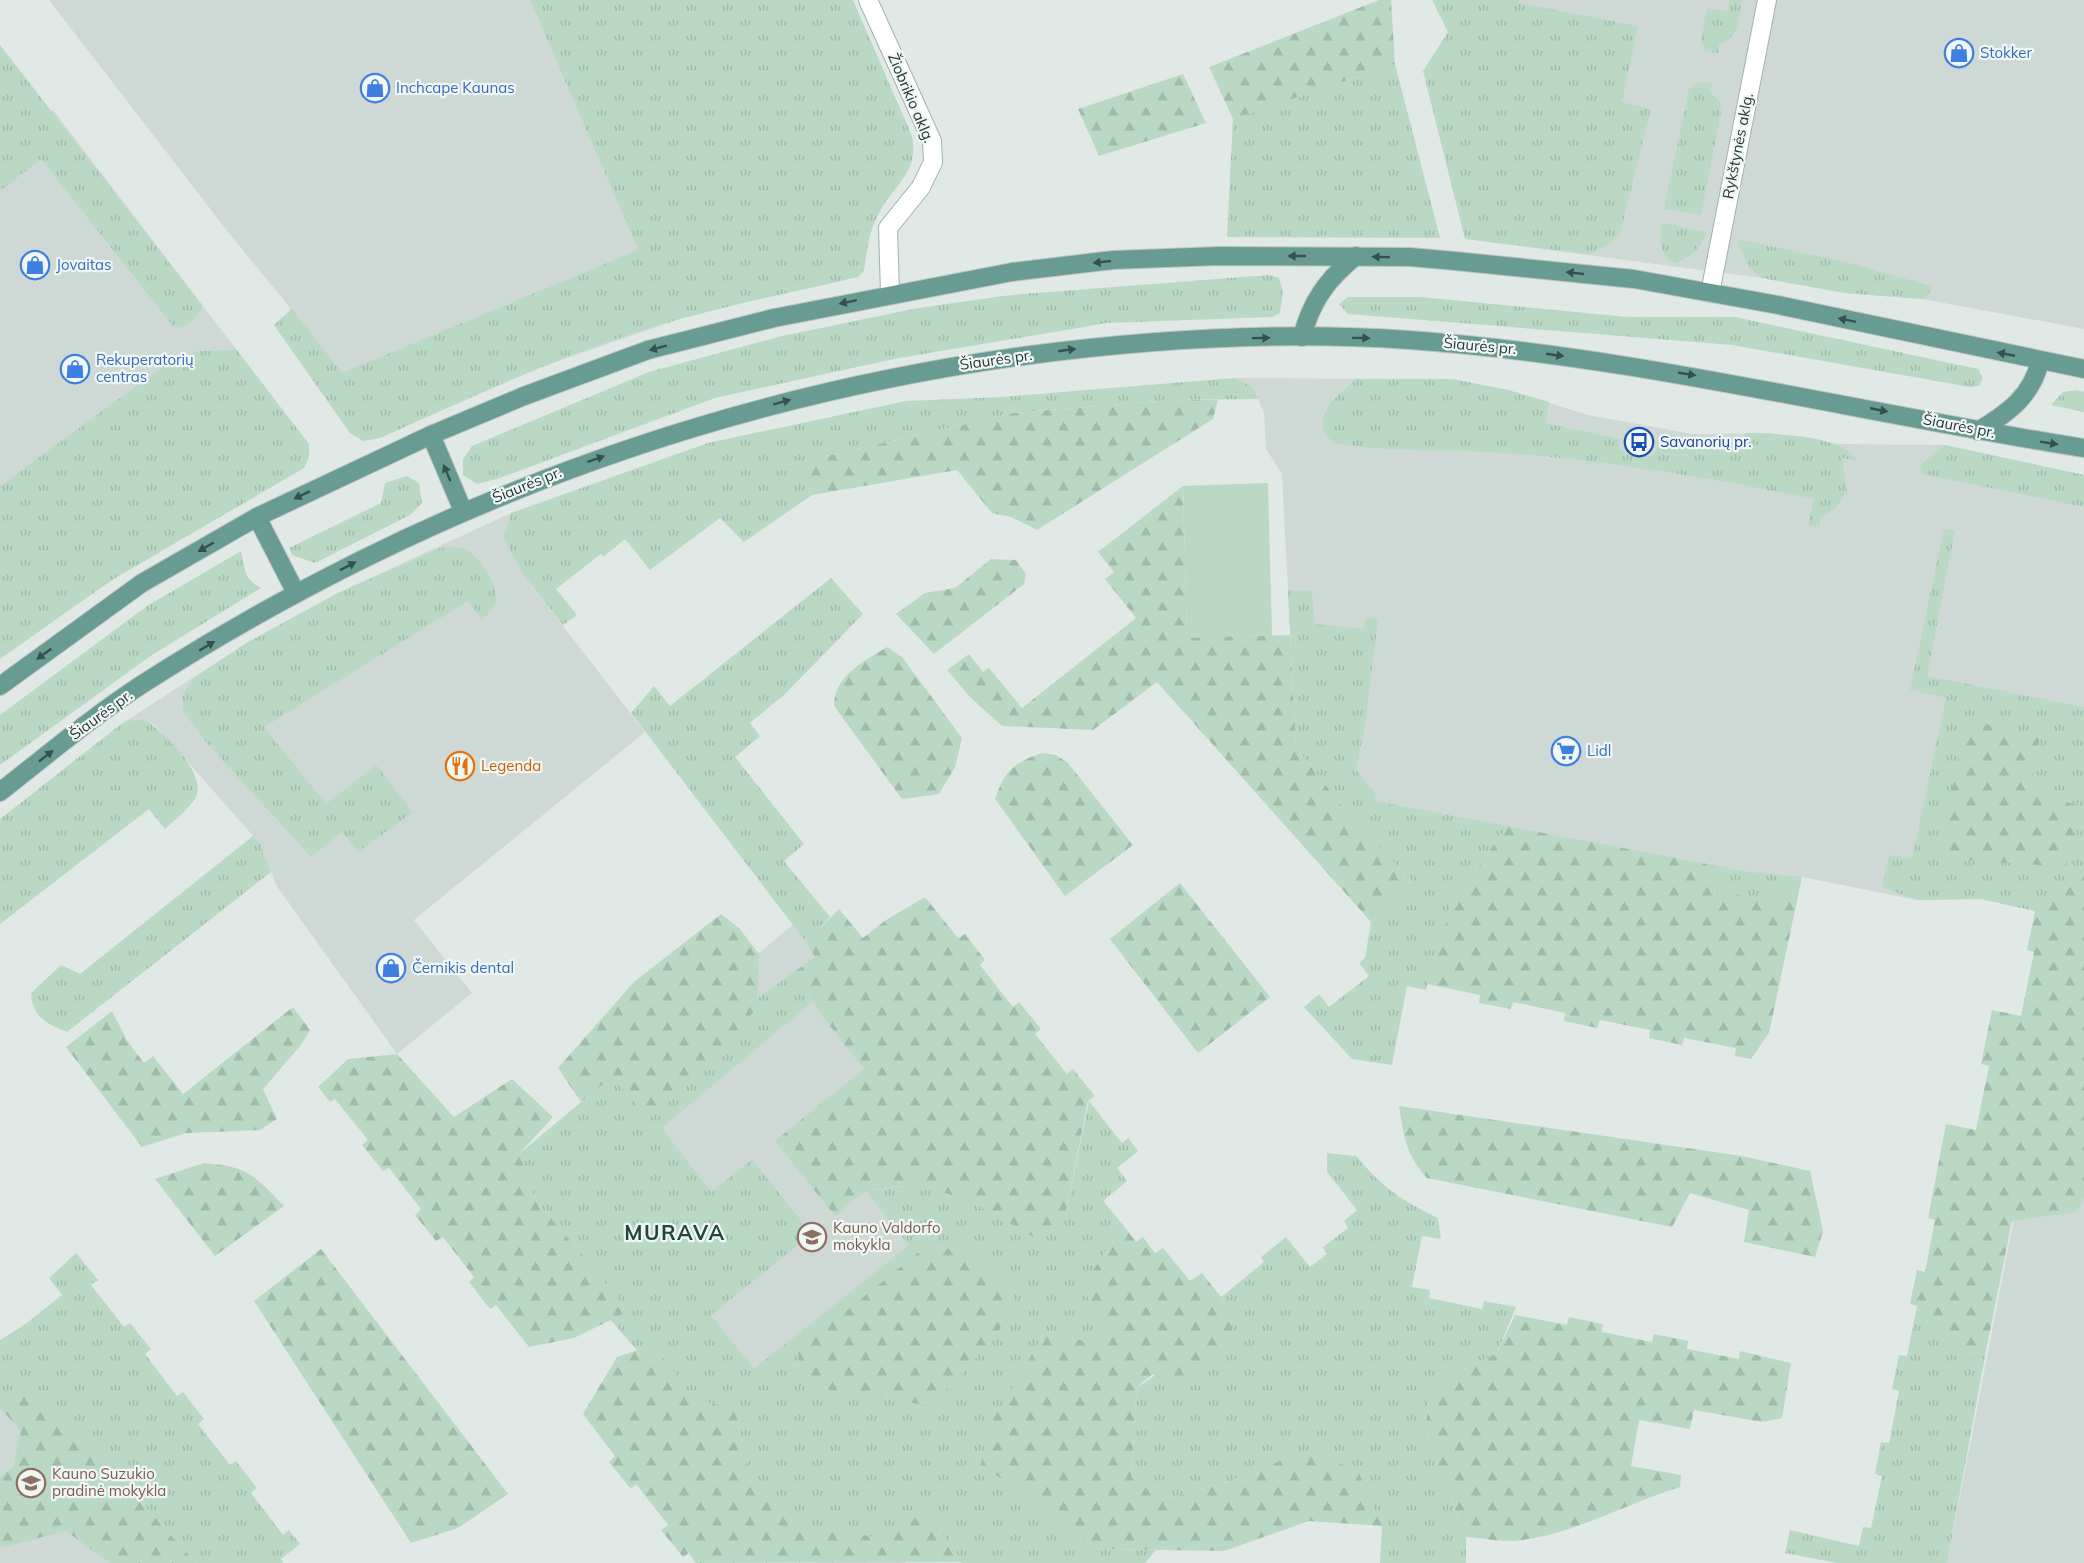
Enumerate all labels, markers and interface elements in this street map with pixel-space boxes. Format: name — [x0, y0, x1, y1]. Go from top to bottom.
shop icon: Stokker — [1943, 37, 1975, 69]
place label: Stokker — [1980, 43, 2032, 62]
street label: Žiobrikio aklg. — [884, 50, 939, 146]
shop icon: Inchcape Kaunas — [359, 72, 391, 104]
place label: Inchcape Kaunas — [396, 78, 515, 97]
street label: Rykštynės aklg. — [1718, 91, 1757, 201]
shop icon: Jovaitas — [19, 249, 51, 281]
one-way arrow — [1288, 251, 1307, 261]
one-way arrow — [1372, 252, 1391, 261]
place label: Jovaitas — [56, 255, 111, 274]
one-way arrow — [1093, 257, 1112, 266]
one-way arrow — [1566, 268, 1585, 278]
one-way arrow — [838, 298, 857, 307]
one-way arrow — [1837, 315, 1856, 324]
one-way arrow — [1251, 333, 1270, 343]
street label: Šiaurės pr. — [1443, 333, 1517, 358]
one-way arrow — [1351, 334, 1370, 343]
one-way arrow — [649, 343, 667, 353]
street label: Šiaurės pr. — [958, 345, 1033, 374]
one-way arrow — [1057, 346, 1076, 355]
one-way arrow — [1996, 349, 2015, 358]
place label: Rekuperatorių centras — [96, 350, 194, 386]
one-way arrow — [1546, 350, 1565, 359]
shop icon: Rekuperatorių centras — [59, 353, 91, 385]
one-way arrow — [1678, 370, 1697, 379]
one-way arrow — [773, 397, 791, 406]
one-way arrow — [1870, 406, 1889, 415]
street label: Šiaurės pr. — [1921, 409, 1997, 442]
bus stop icon: Savanorių pr. — [1623, 426, 1655, 458]
place label: Savanorių pr. — [1660, 432, 1752, 451]
one-way arrow — [2039, 438, 2058, 447]
one-way arrow — [587, 454, 605, 463]
street label: Šiaurės pr. — [489, 462, 564, 507]
one-way arrow — [442, 464, 451, 482]
one-way arrow — [294, 491, 311, 500]
one-way arrow — [198, 541, 214, 552]
one-way arrow — [339, 562, 357, 572]
one-way arrow — [199, 641, 216, 651]
one-way arrow — [36, 648, 52, 660]
street label: Šiaurės pr. — [66, 685, 136, 744]
supermarket icon: Lidl — [1550, 735, 1582, 767]
place label: Lidl — [1587, 741, 1611, 760]
one-way arrow — [38, 749, 54, 762]
restaurant icon: Legenda — [444, 750, 476, 782]
place label: Legenda — [481, 756, 541, 775]
shop icon: Černikis dental — [375, 952, 407, 984]
place label: Černikis dental — [412, 958, 514, 977]
place label: Kauno Valdorfo mokykla — [833, 1218, 940, 1254]
district label: MURAVA — [624, 1219, 726, 1245]
school or university icon: Kauno Valdorfo mokykla — [796, 1221, 828, 1253]
place label: Kauno Suzukio pradinė mokykla — [52, 1464, 166, 1500]
school or university icon: Kauno Suzukio pradinė mokykla — [15, 1467, 47, 1499]

